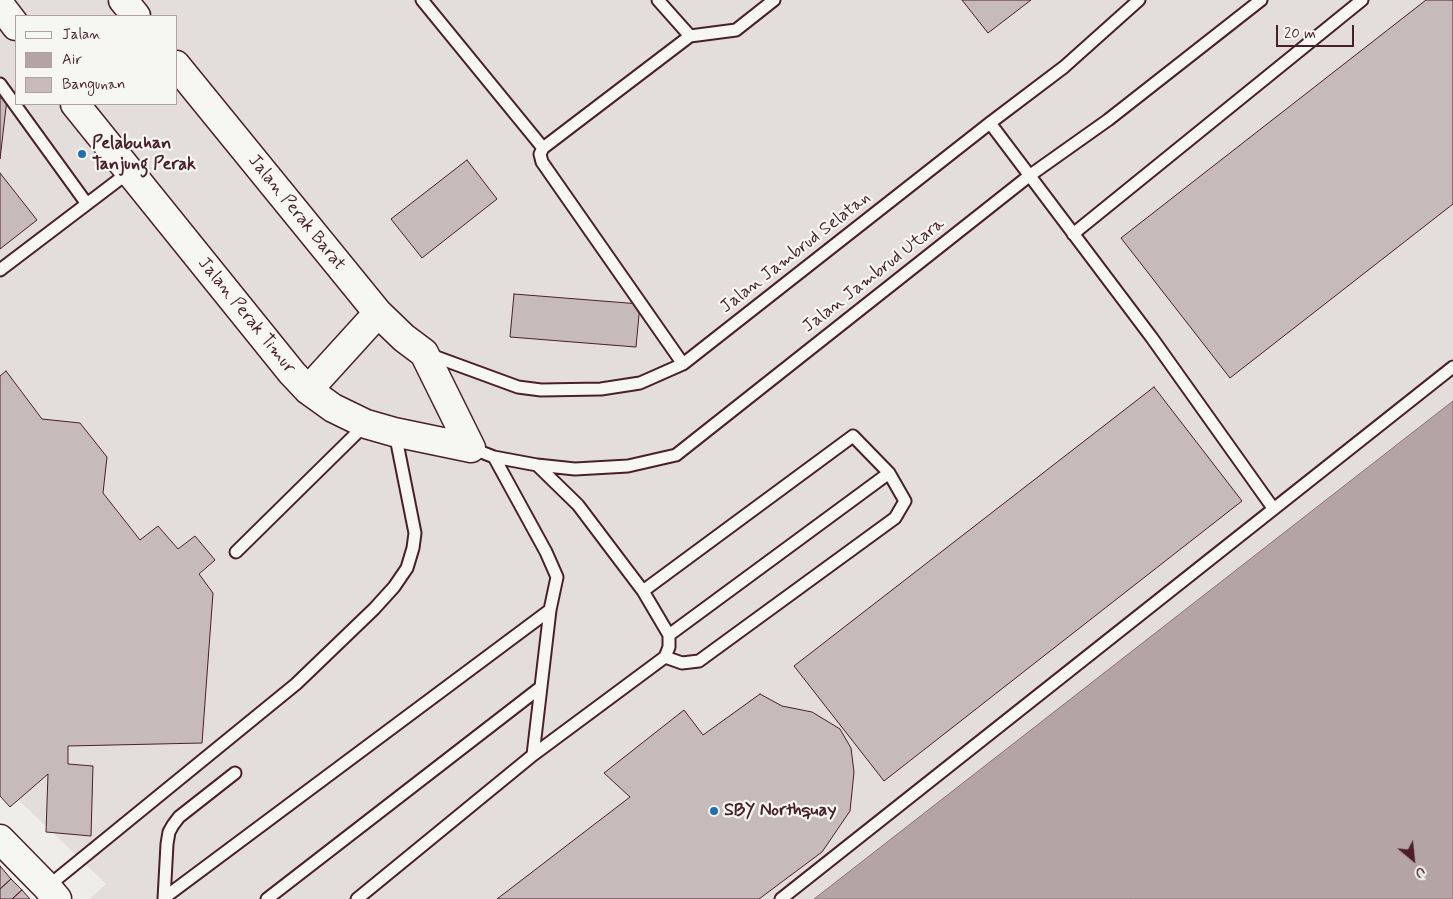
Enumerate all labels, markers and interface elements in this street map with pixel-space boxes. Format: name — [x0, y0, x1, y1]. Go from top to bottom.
legend — [15, 15, 178, 105]
scale bar — [1278, 15, 1356, 47]
text: 20 m — [1284, 24, 1316, 44]
text: Jalan — [62, 25, 101, 45]
text: Air — [62, 50, 82, 70]
text: Bangunan — [62, 75, 125, 95]
place label: Pelabuhan Tanjung Perak — [92, 133, 196, 176]
marker: Pelabuhan Tanjung Perak — [76, 148, 88, 160]
street label: Jalan Perak Barat — [242, 150, 350, 276]
street label: Jalan Jambrud Selatan — [716, 188, 876, 318]
street label: Jalan Jambrud Utara — [799, 214, 949, 338]
street label: Jalan Perak Timur — [192, 253, 300, 379]
place label: SBY Northquay — [724, 800, 836, 822]
marker: SBY Northquay — [708, 805, 720, 817]
north arrow — [1388, 834, 1438, 884]
text: U — [1412, 862, 1428, 882]

